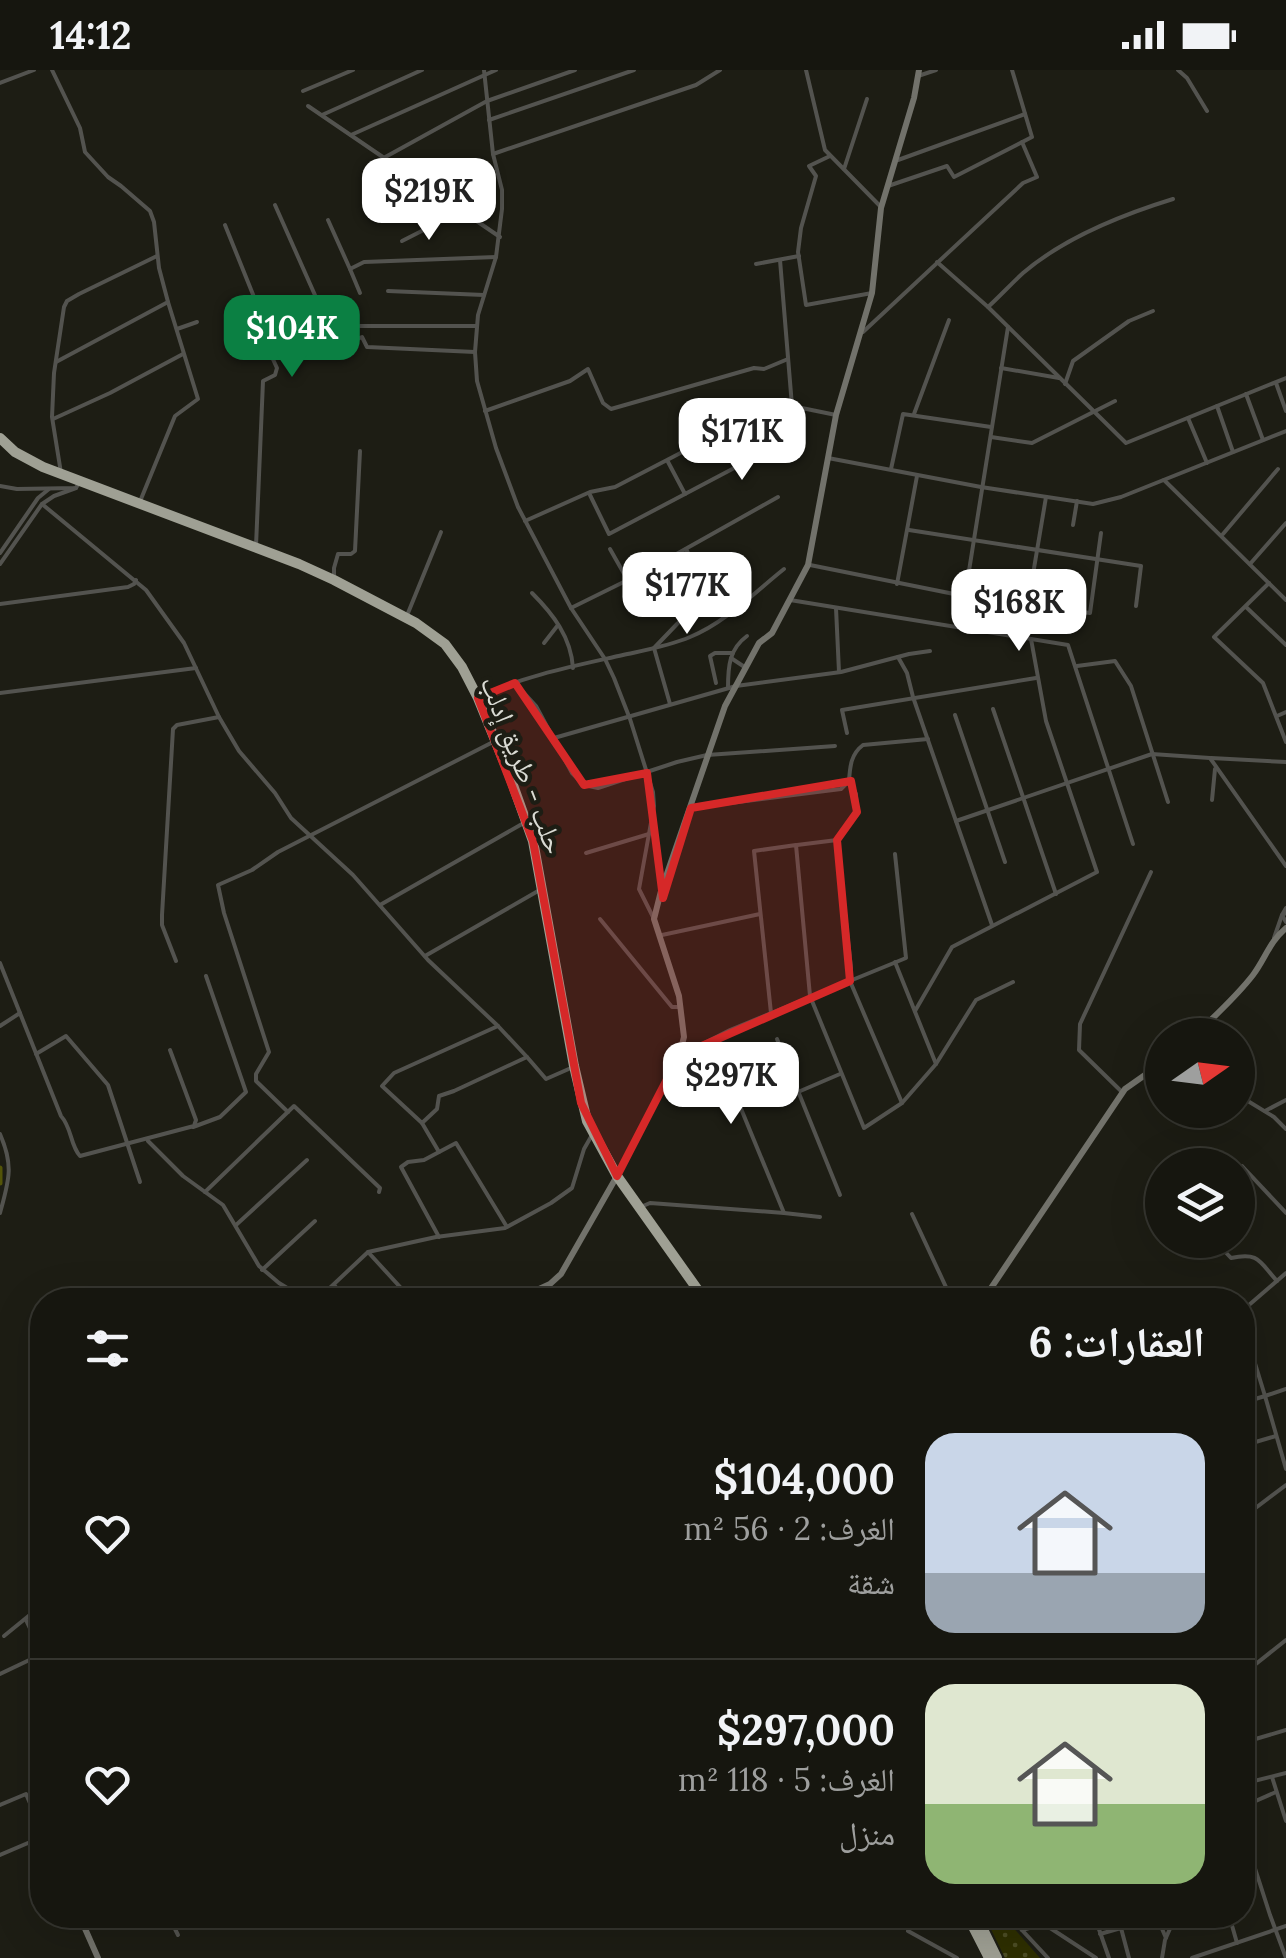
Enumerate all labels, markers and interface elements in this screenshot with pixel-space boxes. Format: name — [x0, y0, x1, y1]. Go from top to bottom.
text: 14:12 — [50, 11, 131, 59]
pin: $219K — [359, 158, 499, 243]
text: $219K — [384, 170, 474, 211]
pin: $104K — [222, 295, 362, 380]
text: $104K — [246, 307, 338, 348]
pin: $171K — [672, 398, 812, 483]
text: $171K — [701, 410, 783, 451]
pin: $177K — [617, 552, 757, 637]
text: $177K — [644, 564, 730, 605]
pin: $168K — [949, 569, 1089, 654]
text: $168K — [973, 581, 1065, 622]
street label: حلب - طريق إدلب — [472, 671, 573, 859]
north arrow — [1145, 1018, 1255, 1128]
map controls — [1145, 1018, 1255, 1258]
pin: $297K — [661, 1042, 801, 1127]
text: $297K — [685, 1054, 777, 1095]
button: layers — [1145, 1148, 1255, 1258]
text: العقارات: 6 — [1028, 1315, 1205, 1369]
icon: filters — [80, 1321, 135, 1376]
text: $104,000 — [714, 1452, 895, 1506]
icon: home — [1005, 1473, 1125, 1593]
icon: heart — [80, 1506, 135, 1561]
text: الغرف: 2 · 56 m² — [684, 1508, 895, 1549]
text: شقة — [847, 1562, 895, 1603]
text: $297,000 — [717, 1703, 895, 1757]
icon: home — [1005, 1724, 1125, 1844]
icon: heart — [80, 1757, 135, 1812]
text: الغرف: 5 · 118 m² — [678, 1759, 895, 1800]
text: منزل — [839, 1813, 895, 1854]

